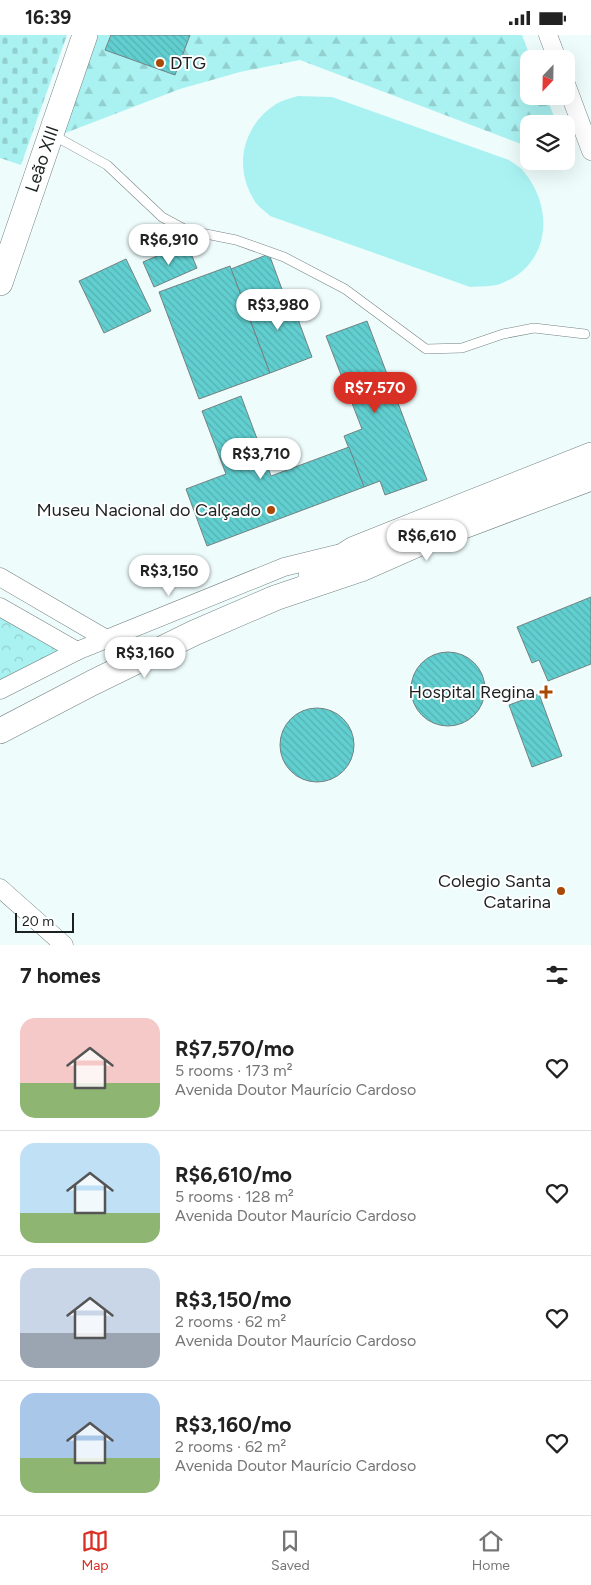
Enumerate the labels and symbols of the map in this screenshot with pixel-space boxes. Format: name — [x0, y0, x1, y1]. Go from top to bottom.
north arrow — [520, 50, 575, 105]
place label: DTG — [170, 52, 206, 74]
marker: DTG — [154, 57, 166, 69]
street label: Leão XIII — [20, 123, 64, 195]
pin: R$6,910 — [123, 223, 215, 266]
pin: R$3,980 — [232, 289, 324, 331]
pin: R$7,570 — [329, 371, 421, 414]
pin: R$3,710 — [215, 437, 307, 480]
place label: Museu Nacional do Calçado — [36, 499, 261, 521]
marker: Museu Nacional do Calçado — [265, 504, 277, 516]
pin: R$6,610 — [381, 519, 473, 562]
pin: R$3,150 — [123, 555, 215, 597]
pin: R$3,160 — [99, 637, 191, 679]
place label: Hospital Regina — [408, 681, 535, 703]
marker: Hospital Regina — [539, 685, 553, 699]
place label: Colegio Santa Catarina — [438, 870, 551, 913]
marker: Colegio Santa Catarina — [555, 885, 567, 897]
scale bar — [15, 910, 74, 933]

